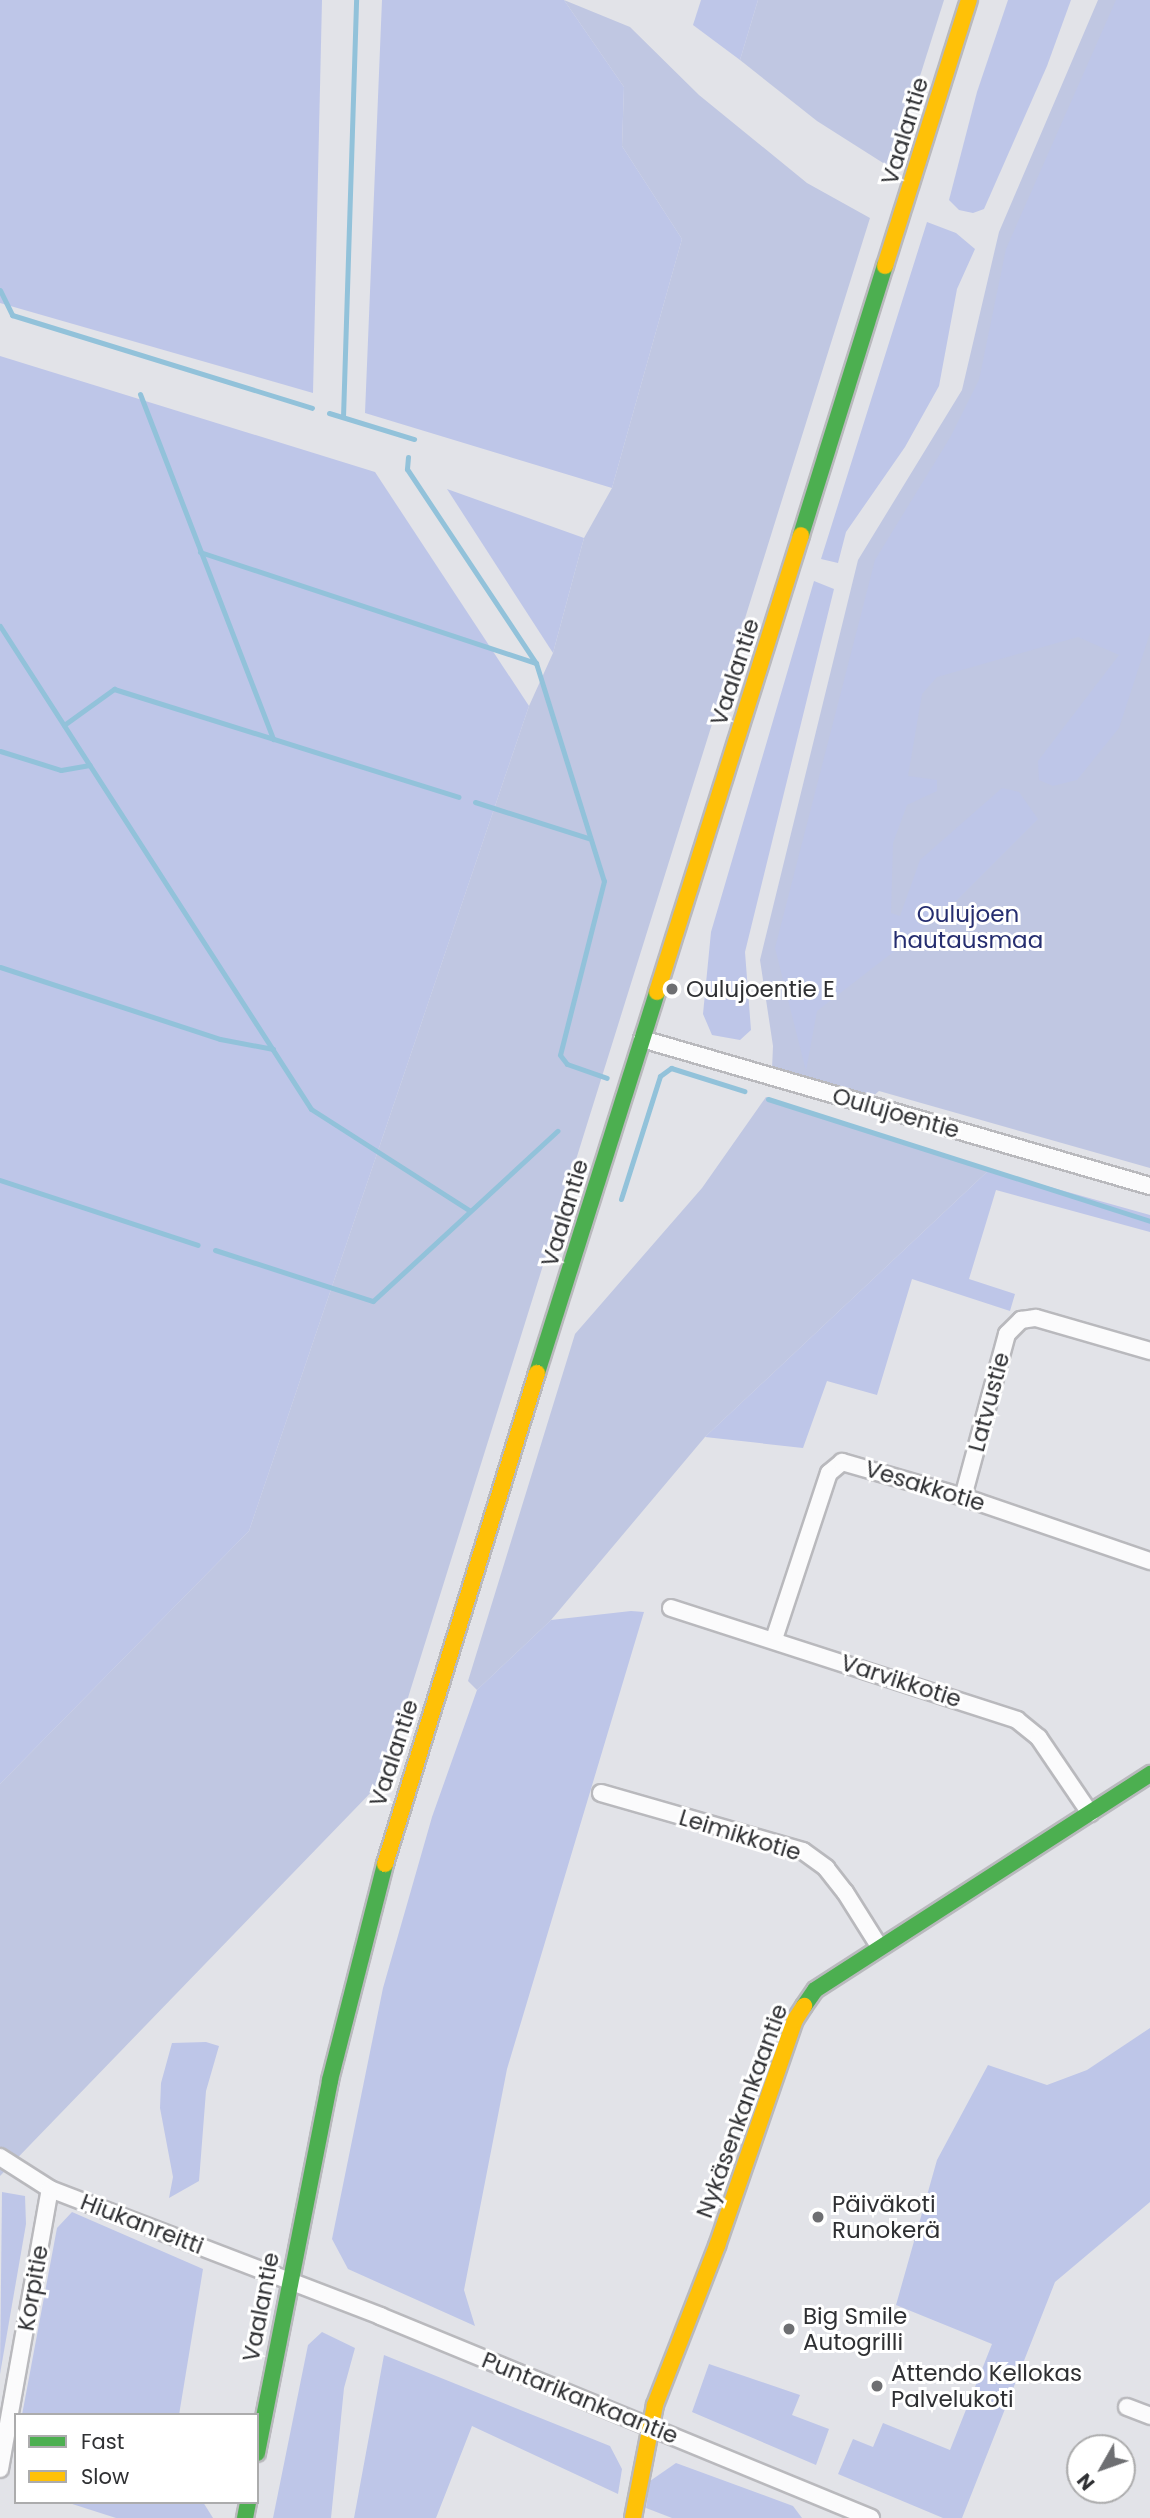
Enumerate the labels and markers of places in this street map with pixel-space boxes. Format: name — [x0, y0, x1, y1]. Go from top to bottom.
place label: Oulujoentie E — [686, 975, 835, 1003]
marker: Oulujoentie E — [664, 981, 680, 997]
place label: Päiväkoti Runokerä — [832, 2190, 940, 2244]
marker: Päiväkoti Runokerä — [810, 2209, 826, 2225]
place label: Big Smile Autogrilli — [803, 2302, 907, 2356]
marker: Big Smile Autogrilli — [781, 2321, 797, 2337]
place label: Attendo Kellokas Palvelukoti — [891, 2359, 1082, 2413]
marker: Attendo Kellokas Palvelukoti — [869, 2378, 885, 2394]

